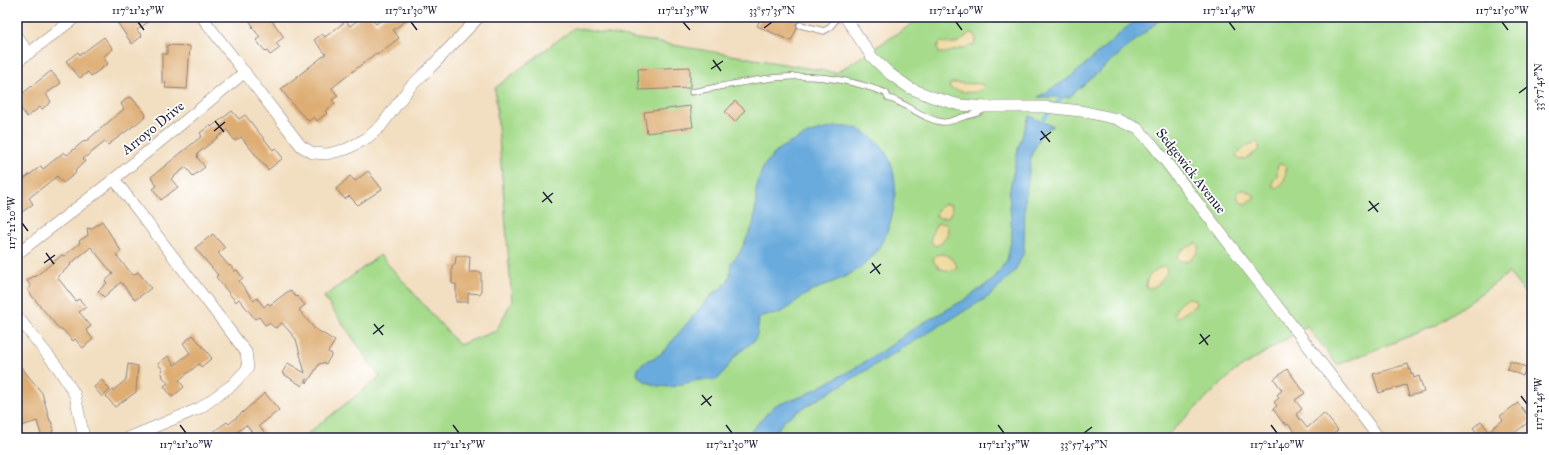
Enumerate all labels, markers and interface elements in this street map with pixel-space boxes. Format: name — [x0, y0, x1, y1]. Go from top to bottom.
text: 117°21'25"W — [112, 5, 164, 17]
text: 117°21'30"W — [385, 5, 438, 17]
text: 117°21'35"W — [657, 5, 709, 17]
text: 33°57'35"N — [749, 5, 795, 17]
text: 117°21'40"W — [929, 5, 983, 17]
text: 117°21'45"W — [1203, 5, 1256, 17]
text: 117°21'50"W — [1476, 5, 1529, 17]
text: 33°57'45"N — [1533, 63, 1545, 111]
street label: Arroyo Drive — [117, 97, 188, 159]
street label: Sedgewick Avenue — [1152, 125, 1230, 217]
text: 117°21'20"W — [6, 196, 18, 250]
text: 117°21'45"W — [1533, 377, 1545, 430]
text: 117°21'20"W — [159, 439, 213, 451]
text: 117°21'25"W — [433, 439, 485, 451]
text: 117°21'30"W — [706, 439, 759, 451]
text: 117°21'35"W — [978, 439, 1030, 451]
text: 33°57'45"N — [1060, 439, 1108, 451]
text: 117°21'40"W — [1250, 439, 1304, 451]

